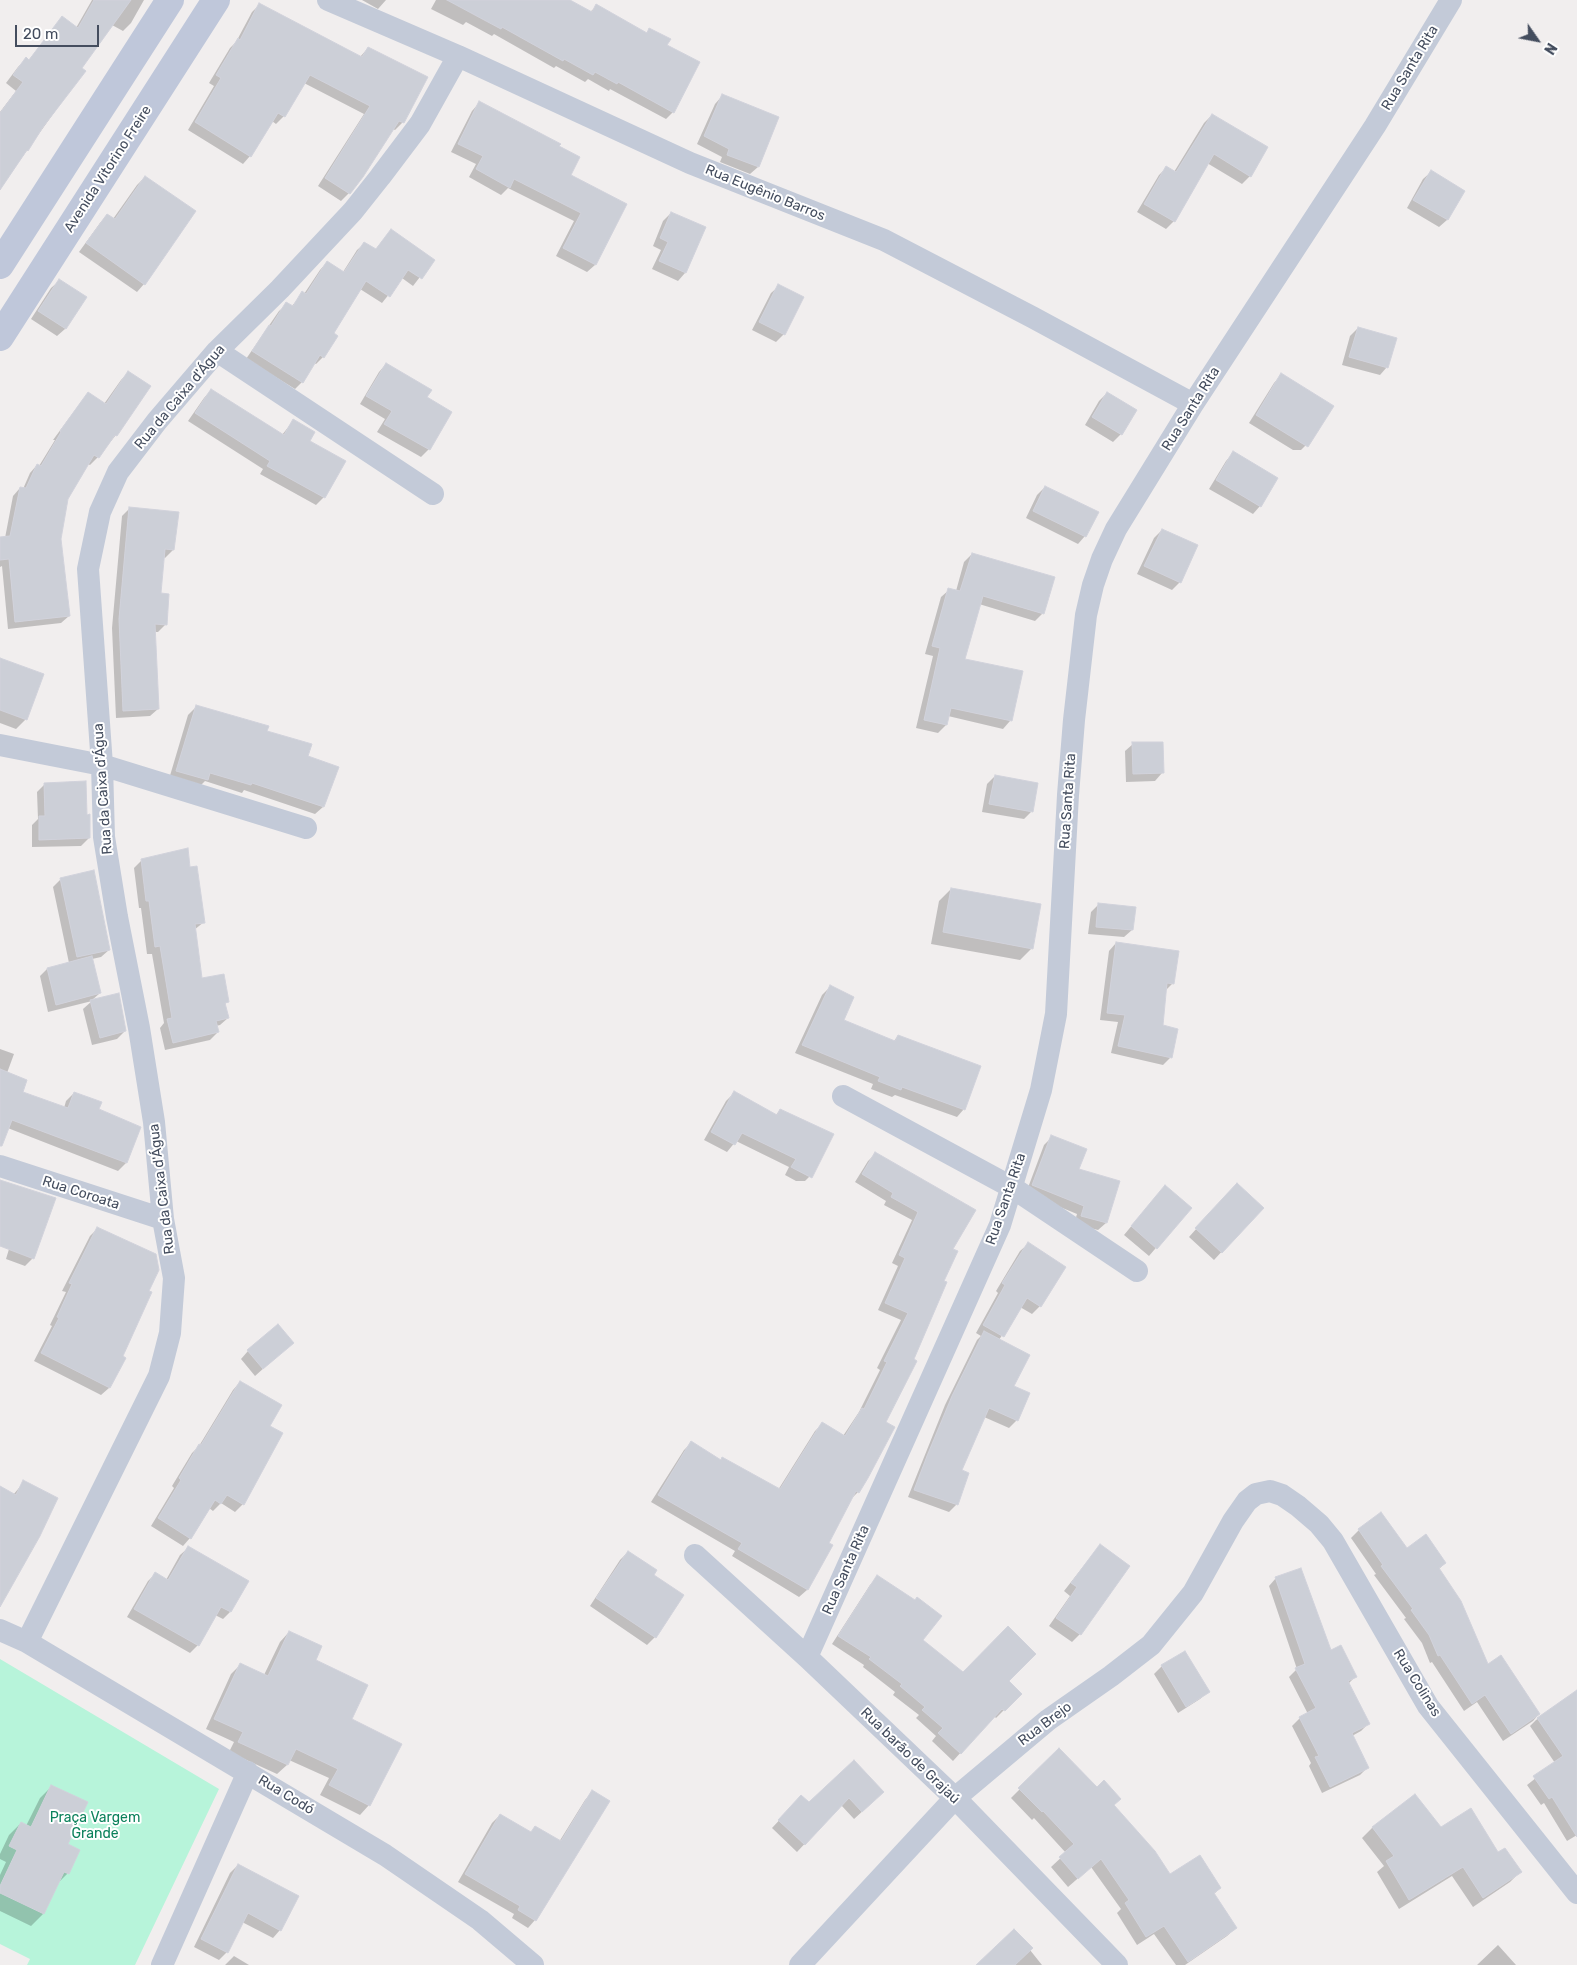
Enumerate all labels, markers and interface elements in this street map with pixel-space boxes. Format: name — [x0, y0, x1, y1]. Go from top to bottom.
scale bar — [18, 15, 101, 47]
north arrow — [1512, 15, 1562, 65]
street label: Rua Santa Rita — [1378, 23, 1442, 113]
text: 20 m — [23, 25, 58, 43]
text: N — [1540, 40, 1560, 57]
street label: Avenida Vitorino Freire — [61, 102, 155, 236]
street label: Rua Eugênio Barros — [703, 161, 827, 225]
street label: Rua da Caixa d'Água — [131, 341, 229, 453]
street label: Rua Santa Rita — [1158, 364, 1224, 454]
street label: Rua da Caixa d'Água — [90, 723, 116, 855]
street label: Rua Santa Rita — [1056, 753, 1080, 849]
street label: Rua da Caixa d'Água — [146, 1123, 178, 1255]
street label: Rua Santa Rita — [982, 1151, 1030, 1247]
street label: Rua Coroata — [40, 1173, 122, 1213]
street label: Rua Santa Rita — [819, 1523, 873, 1617]
street label: Rua Colinas — [1390, 1646, 1444, 1720]
street label: Rua Brejo — [1015, 1698, 1075, 1750]
street label: Rua barão de Grajaú — [857, 1704, 963, 1808]
street label: Rua Codó — [255, 1772, 317, 1818]
park label: Praça Vargem Grande — [50, 1810, 140, 1842]

